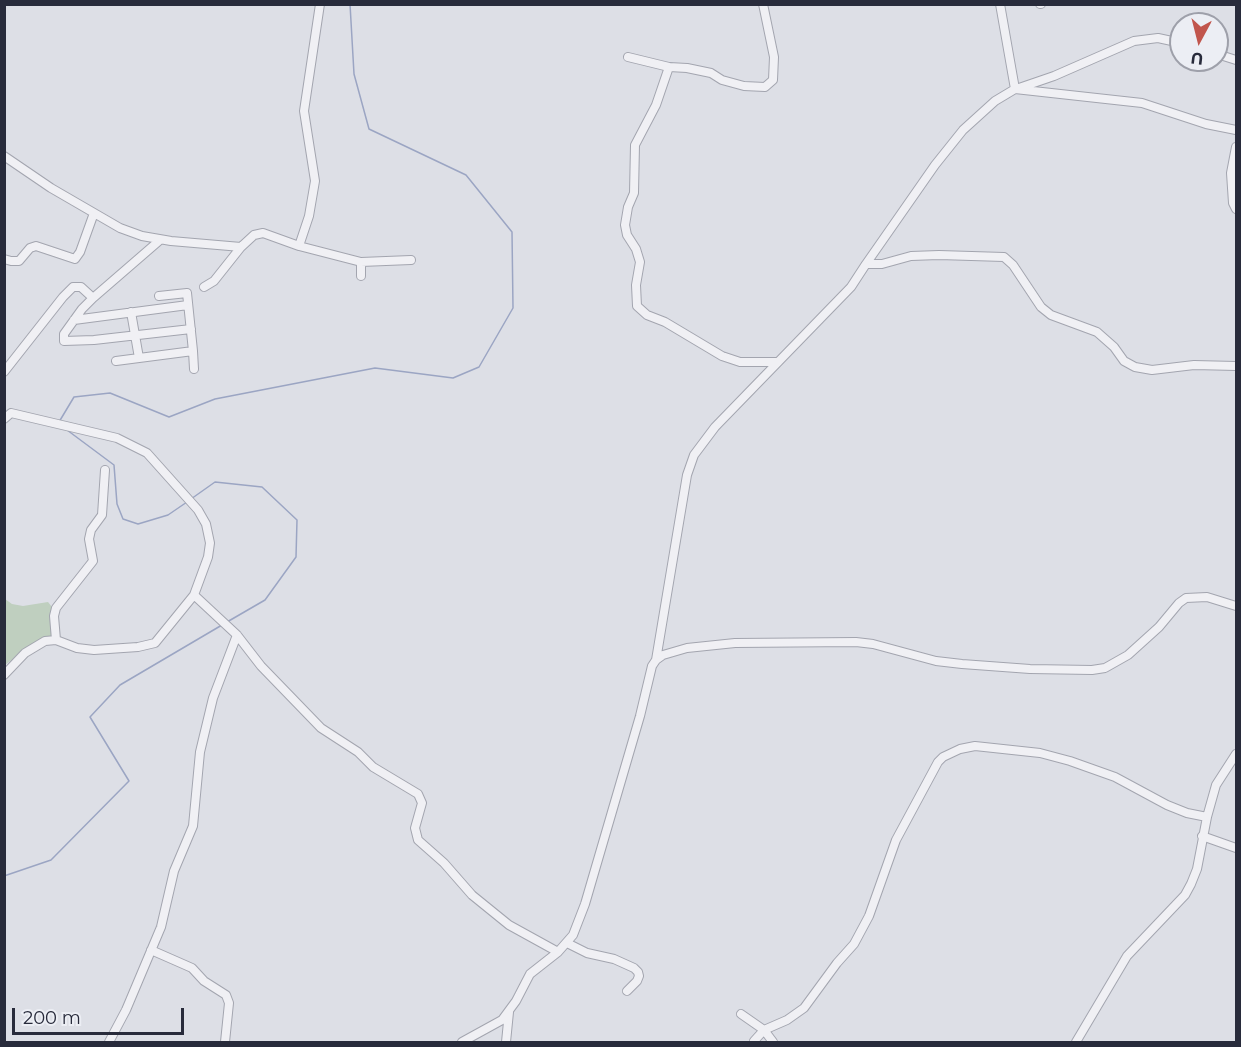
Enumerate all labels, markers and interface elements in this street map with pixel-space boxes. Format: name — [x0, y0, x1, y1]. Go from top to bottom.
north arrow — [1169, 12, 1229, 72]
text: U — [1190, 48, 1204, 69]
scale bar — [15, 996, 188, 1034]
text: 200 m — [23, 1007, 81, 1029]

